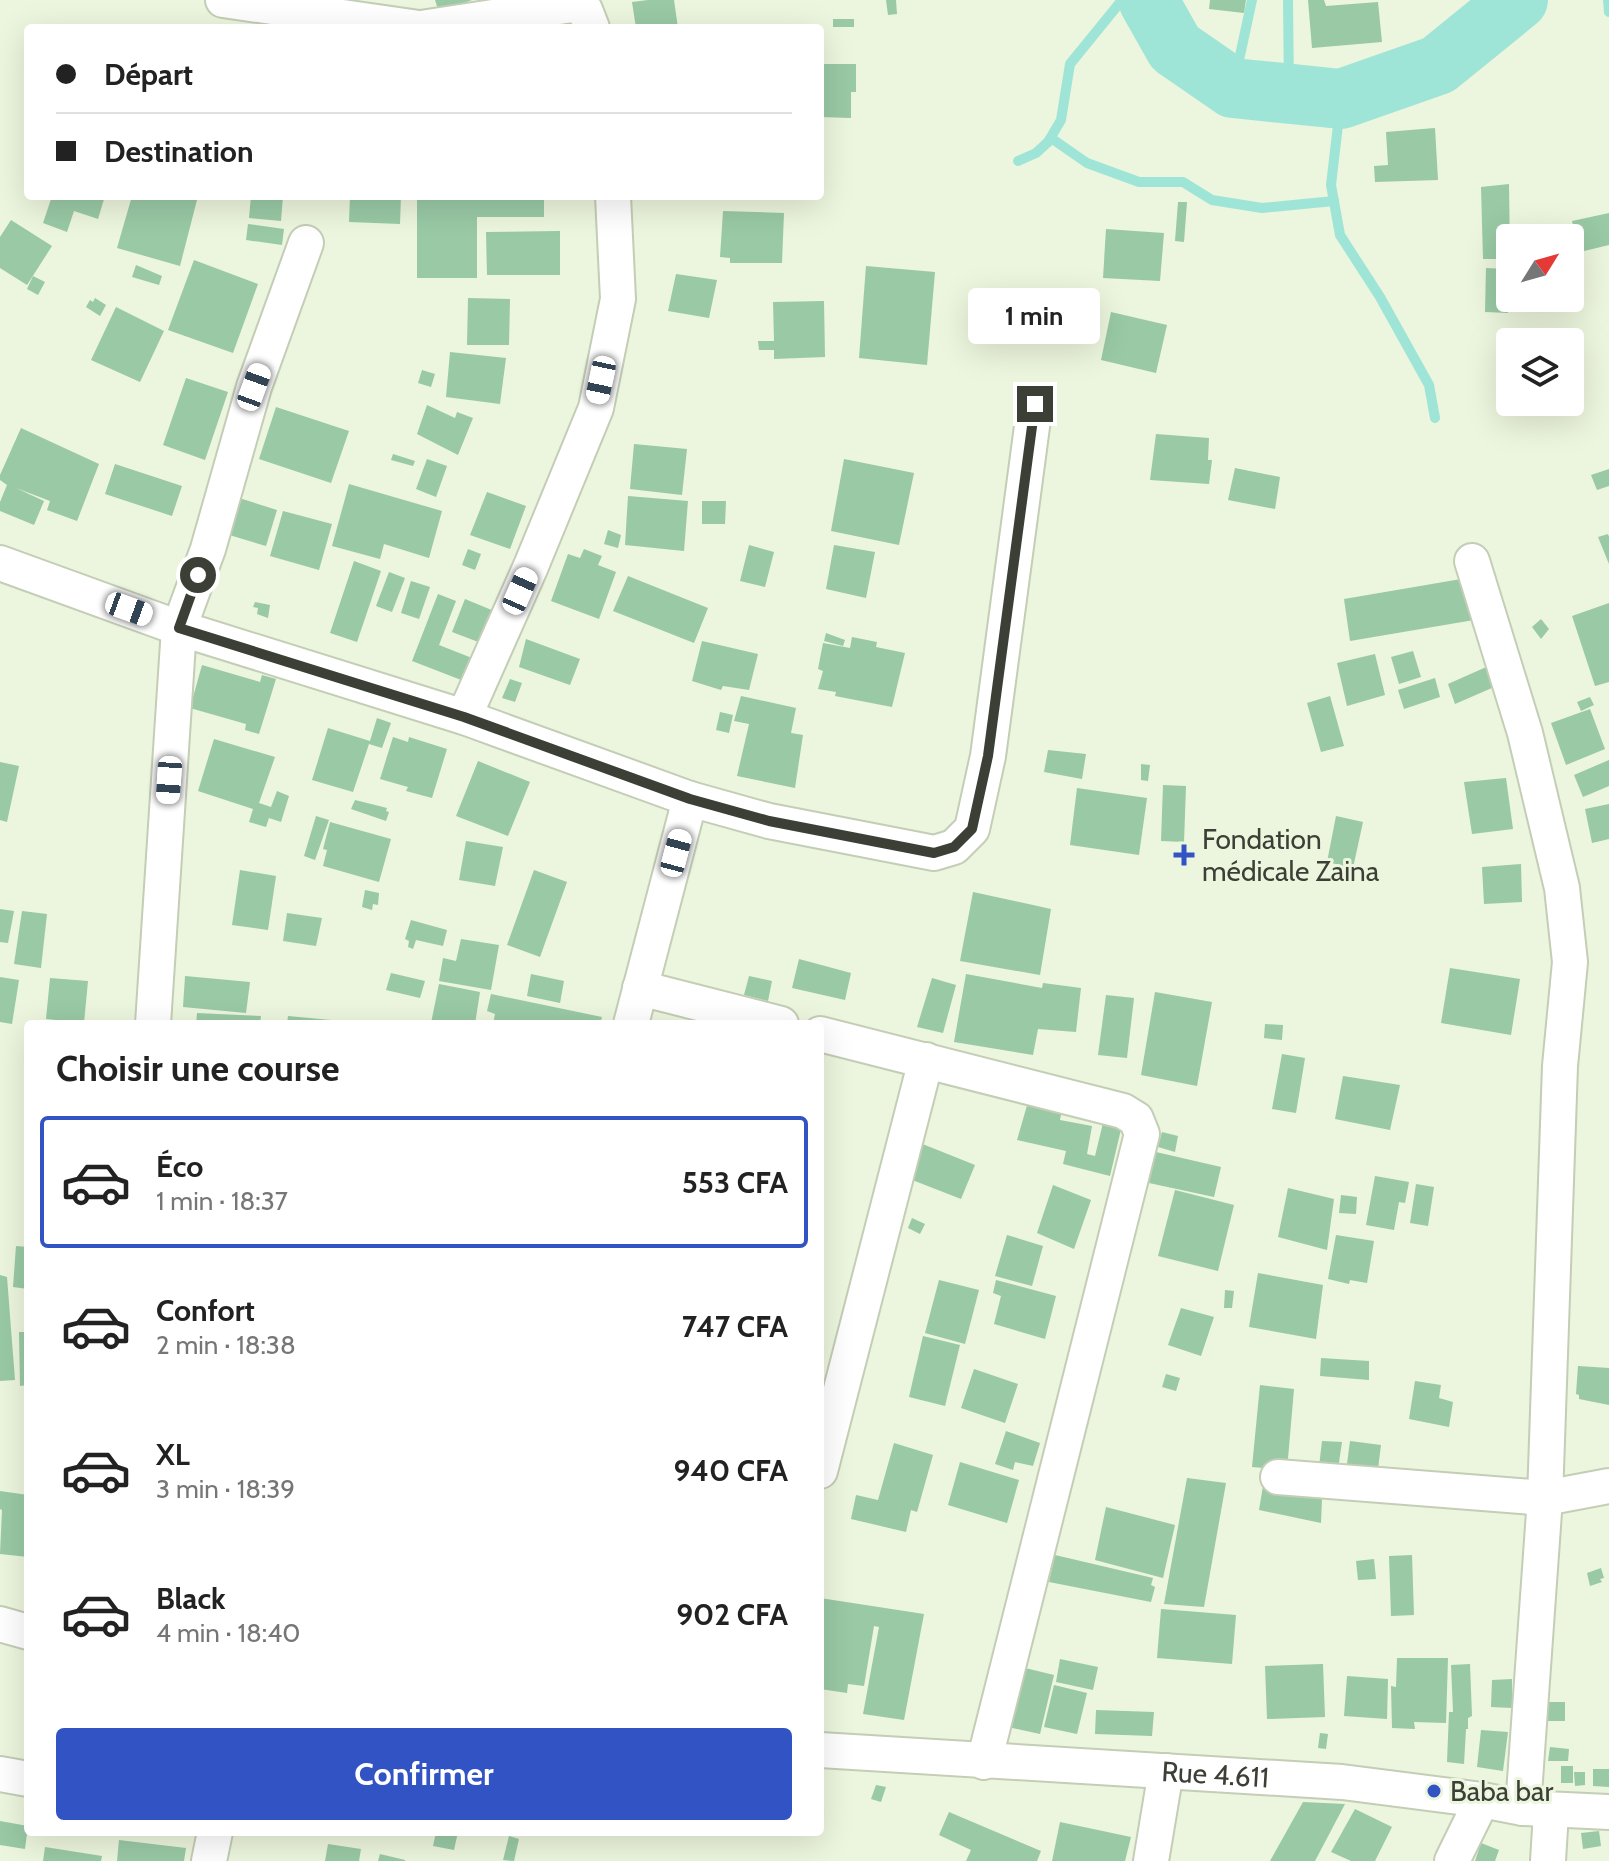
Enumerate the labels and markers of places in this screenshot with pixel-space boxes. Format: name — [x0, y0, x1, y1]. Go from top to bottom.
place label: Fondation médicale Zaina — [1202, 822, 1380, 888]
marker: Fondation médicale Zaina — [1173, 844, 1195, 866]
place label: Baba bar — [1450, 1774, 1553, 1808]
marker: Baba bar — [1425, 1782, 1443, 1800]

